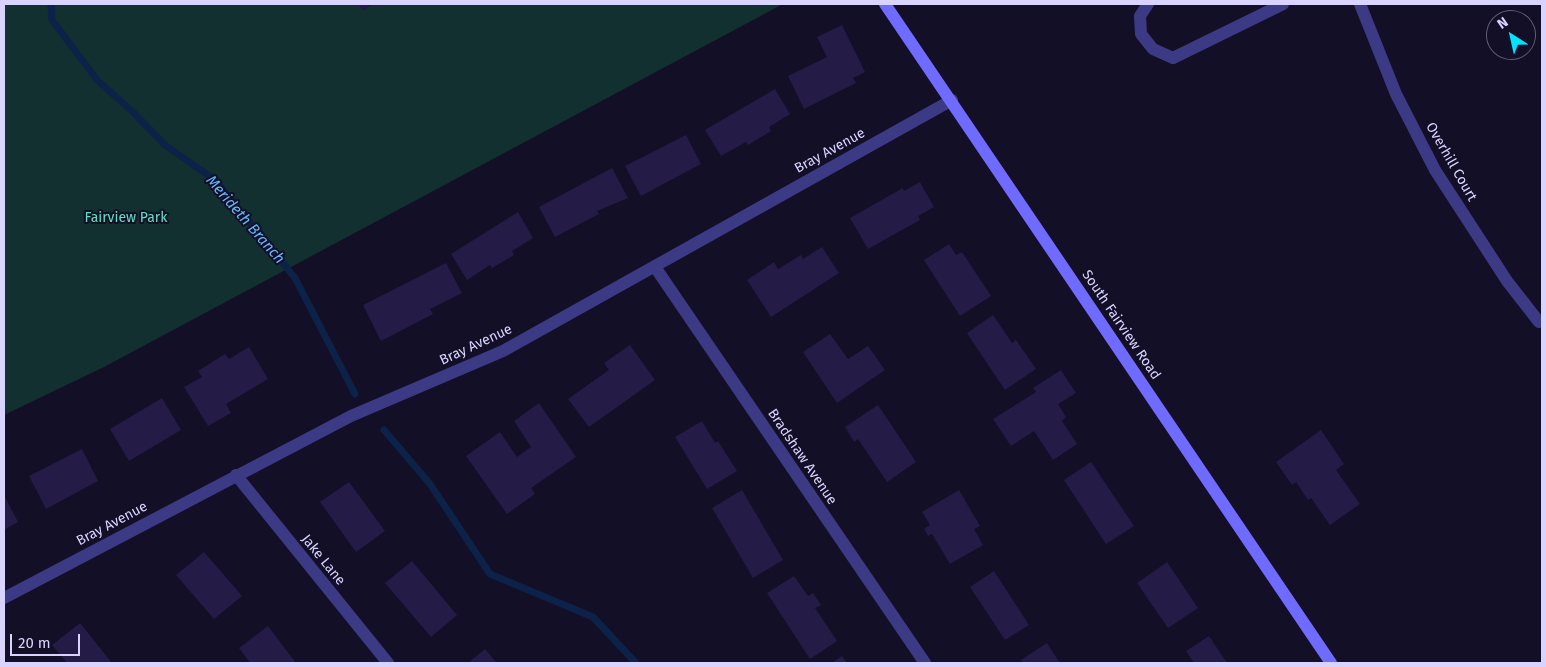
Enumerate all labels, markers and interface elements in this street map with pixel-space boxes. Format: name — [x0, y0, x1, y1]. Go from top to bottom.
north arrow — [1486, 10, 1536, 60]
text: N — [1494, 13, 1511, 33]
street label: Overhill Court — [1422, 120, 1480, 204]
street label: Bray Avenue — [792, 125, 868, 177]
water label: Merideth Branch — [202, 172, 288, 268]
park label: Fairview Park — [85, 210, 167, 226]
street label: South Fairview Road — [1078, 267, 1164, 383]
street label: Bray Avenue — [437, 321, 515, 369]
street label: Bradshaw Avenue — [764, 406, 840, 508]
street label: Bray Avenue — [74, 498, 150, 550]
street label: Jake Lane — [297, 531, 349, 589]
scale bar — [12, 624, 82, 656]
text: 20 m — [18, 634, 51, 652]

